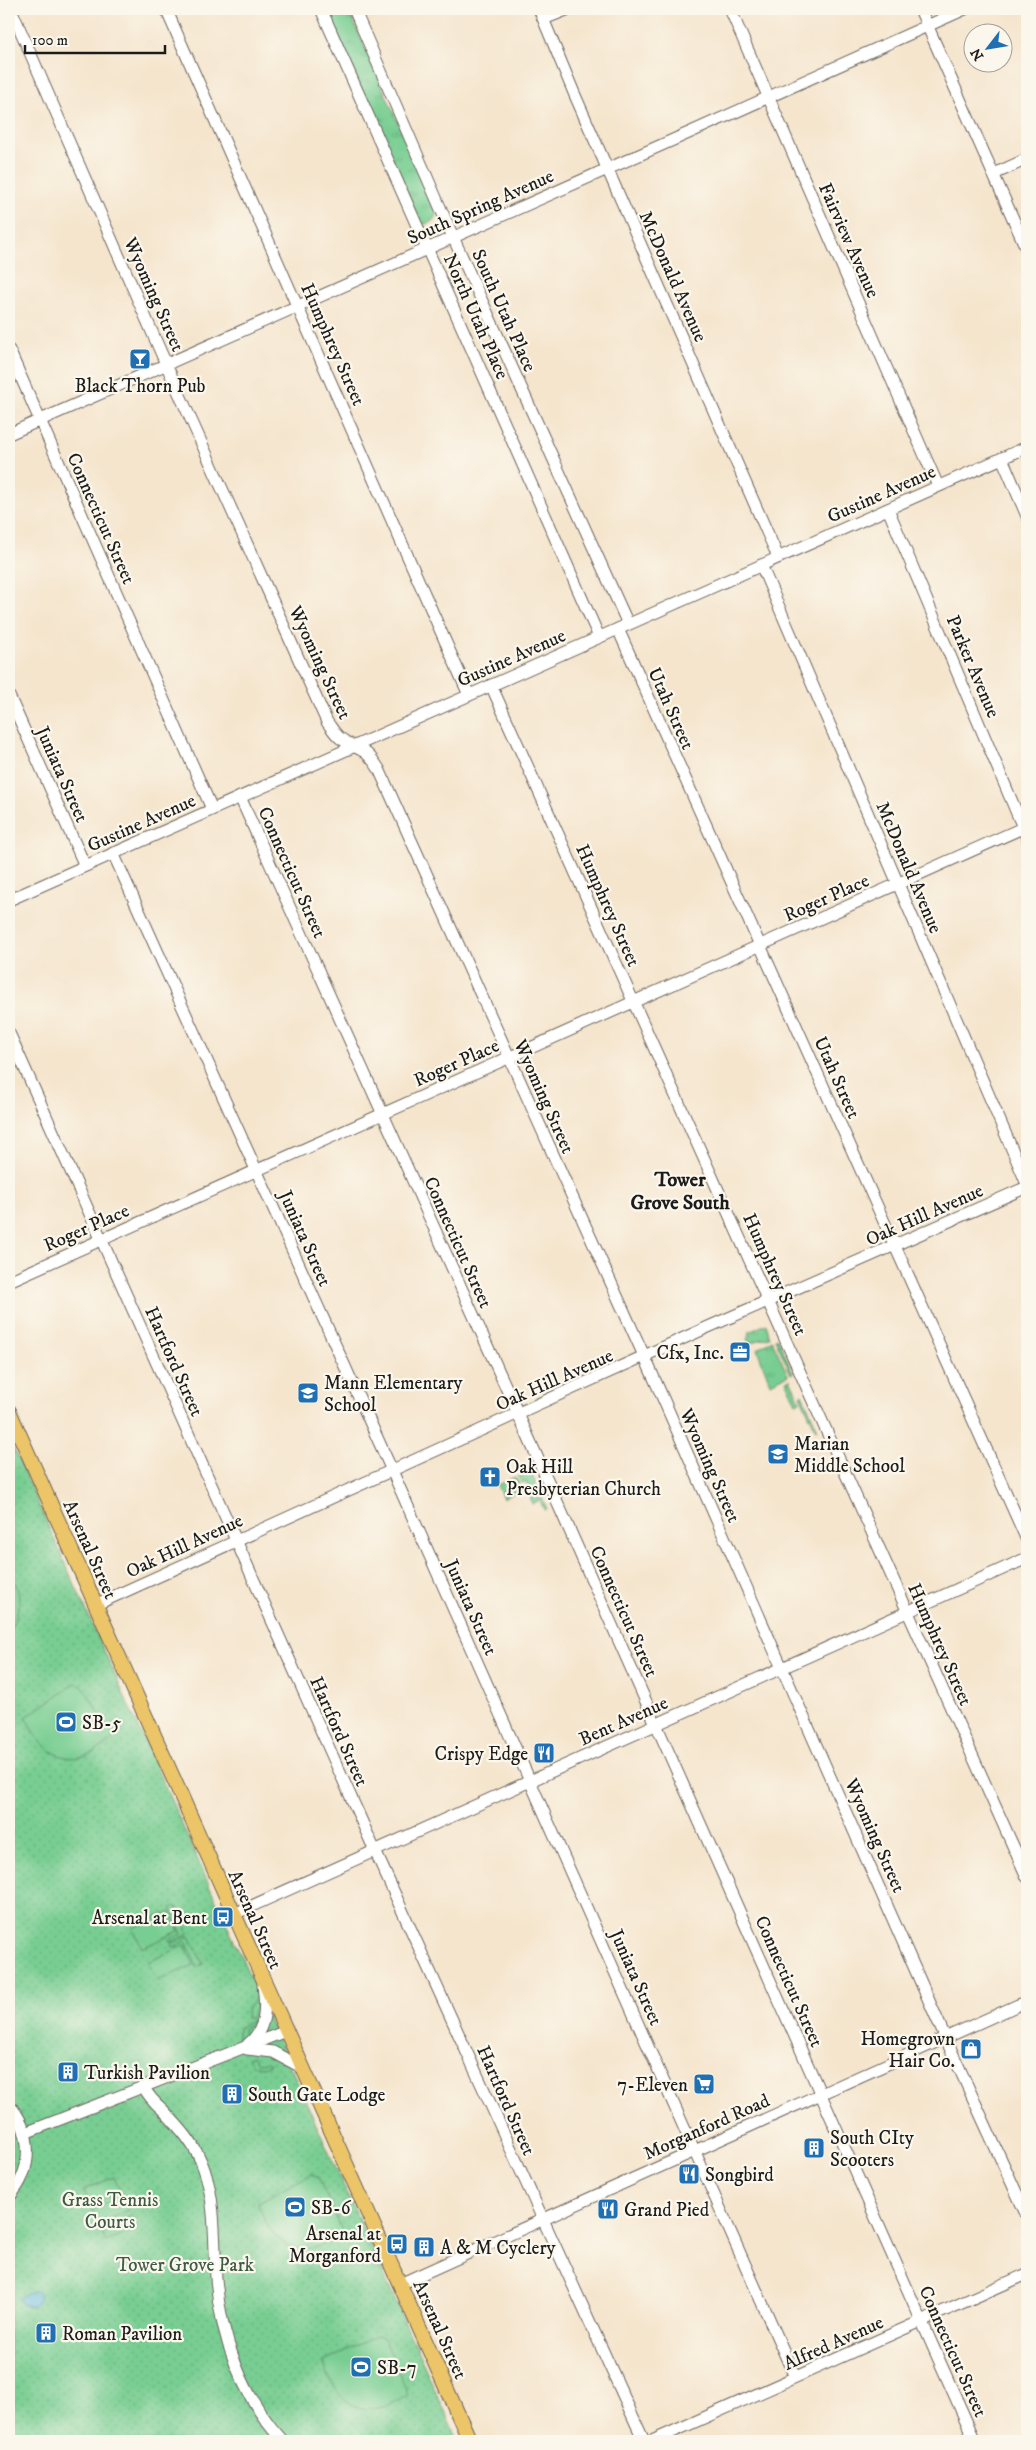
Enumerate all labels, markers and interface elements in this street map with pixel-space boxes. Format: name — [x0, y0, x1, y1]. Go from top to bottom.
scale bar — [25, 22, 165, 54]
north arrow — [964, 22, 1014, 72]
text: 100 m — [32, 31, 68, 50]
text: N — [967, 44, 988, 64]
street label: South Spring Avenue — [404, 165, 558, 250]
street label: Fairview Avenue — [813, 180, 884, 302]
street label: McDonald Avenue — [634, 208, 712, 346]
street label: Wyoming Street — [118, 233, 189, 355]
street label: South Utah Place — [466, 246, 541, 376]
street label: North Utah Place — [438, 250, 514, 383]
street label: Humphrey Street — [295, 280, 370, 409]
bar icon: Black Thorn Pub — [128, 347, 152, 371]
place label: Black Thorn Pub — [74, 375, 206, 398]
street label: Connecticut Street — [61, 449, 140, 588]
street label: Gustine Avenue — [824, 460, 940, 529]
street label: Wyoming Street — [283, 601, 356, 723]
street label: Parker Avenue — [941, 612, 1005, 721]
street label: Gustine Avenue — [454, 624, 570, 693]
street label: Utah Street — [642, 664, 699, 753]
street label: Juniata Street — [29, 721, 93, 826]
street label: Gustine Avenue — [84, 789, 200, 858]
street label: McDonald Avenue — [871, 798, 947, 937]
street label: Connecticut Street — [252, 803, 331, 942]
street label: Humphrey Street — [570, 841, 645, 970]
street label: Roger Place — [780, 869, 873, 927]
street label: Utah Street — [808, 1033, 865, 1122]
street label: Roger Place — [410, 1034, 503, 1092]
street label: Wyoming Street — [508, 1035, 579, 1157]
district label: Tower Grove South — [630, 1168, 730, 1216]
street label: Connecticut Street — [418, 1173, 497, 1312]
street label: Oak Hill Avenue — [862, 1179, 987, 1252]
street label: Juniata Street — [272, 1185, 336, 1290]
street label: Roger Place — [40, 1199, 133, 1257]
street label: Humphrey Street — [737, 1210, 812, 1339]
street label: Hartford Street — [139, 1303, 208, 1420]
office icon: Cfx, Inc. — [728, 1340, 752, 1364]
place label: Cfx, Inc. — [657, 1342, 724, 1365]
street label: Oak Hill Avenue — [492, 1344, 617, 1417]
place label: Mann Elementary School — [324, 1372, 463, 1417]
school or university icon: Mann Elementary School — [296, 1381, 320, 1405]
street label: Wyoming Street — [674, 1404, 745, 1526]
place label: Marian Middle School — [794, 1433, 905, 1478]
school or university icon: Marian Middle School — [766, 1442, 790, 1466]
place label: Oak Hill Presbyterian Church — [506, 1456, 661, 1501]
church icon: Oak Hill Presbyterian Church — [478, 1465, 502, 1489]
street label: Arsenal Street — [58, 1496, 122, 1603]
street label: Oak Hill Avenue — [123, 1509, 247, 1583]
street label: Connecticut Street — [584, 1542, 663, 1681]
street label: Juniata Street — [438, 1554, 502, 1659]
street label: Humphrey Street — [902, 1580, 977, 1709]
street label: Hartford Street — [304, 1673, 373, 1790]
street label: Bent Avenue — [576, 1692, 672, 1751]
sports icon: SB-5 — [54, 1710, 78, 1734]
place label: SB-5 — [82, 1712, 122, 1735]
restaurant icon: Crispy Edge — [532, 1741, 556, 1765]
place label: Crispy Edge — [434, 1743, 528, 1766]
street label: Wyoming Street — [839, 1774, 910, 1896]
street label: Arsenal Street — [223, 1866, 287, 1973]
bus stop icon: Arsenal at Bent — [211, 1905, 235, 1929]
place label: Arsenal at Bent — [92, 1907, 207, 1930]
street label: Connecticut Street — [749, 1912, 828, 2051]
street label: Juniata Street — [603, 1924, 667, 2029]
place label: Homegrown Hair Co. — [860, 2028, 955, 2073]
shop icon: Homegrown Hair Co. — [959, 2037, 983, 2061]
street label: Hartford Street — [471, 2042, 540, 2159]
building icon: Turkish Pavilion — [56, 2060, 80, 2084]
place label: Turkish Pavilion — [84, 2062, 210, 2085]
supermarket icon: 7-Eleven — [692, 2072, 716, 2096]
place label: 7-Eleven — [617, 2074, 688, 2097]
building icon: South Gate Lodge — [220, 2082, 244, 2106]
place label: South Gate Lodge — [248, 2084, 386, 2107]
street label: Morganford Road — [640, 2089, 774, 2165]
place label: South CIty Scooters — [830, 2127, 915, 2172]
building icon: South CIty Scooters — [802, 2136, 826, 2160]
restaurant icon: Songbird — [677, 2162, 701, 2186]
place label: Songbird — [705, 2164, 774, 2187]
park label: Grass Tennis Courts — [62, 2189, 158, 2234]
sports icon: SB-6 — [283, 2195, 307, 2219]
place label: SB-6 — [311, 2197, 352, 2220]
restaurant icon: Grand Pied — [596, 2197, 620, 2221]
place label: Grand Pied — [624, 2199, 710, 2222]
place label: Arsenal at Morganford — [289, 2223, 382, 2268]
bus stop icon: Arsenal at Morganford — [385, 2232, 409, 2256]
building icon: A & M Cyclery — [412, 2235, 436, 2259]
place label: A & M Cyclery — [440, 2237, 556, 2260]
park label: Tower Grove Park — [116, 2254, 255, 2277]
street label: Arsenal Street — [408, 2276, 472, 2383]
street label: Connecticut Street — [913, 2282, 992, 2421]
street label: Alfred Avenue — [780, 2311, 887, 2376]
building icon: Roman Pavilion — [34, 2321, 58, 2345]
place label: Roman Pavilion — [62, 2323, 182, 2346]
sports icon: SB-7 — [349, 2355, 373, 2379]
place label: SB-7 — [377, 2357, 417, 2380]

